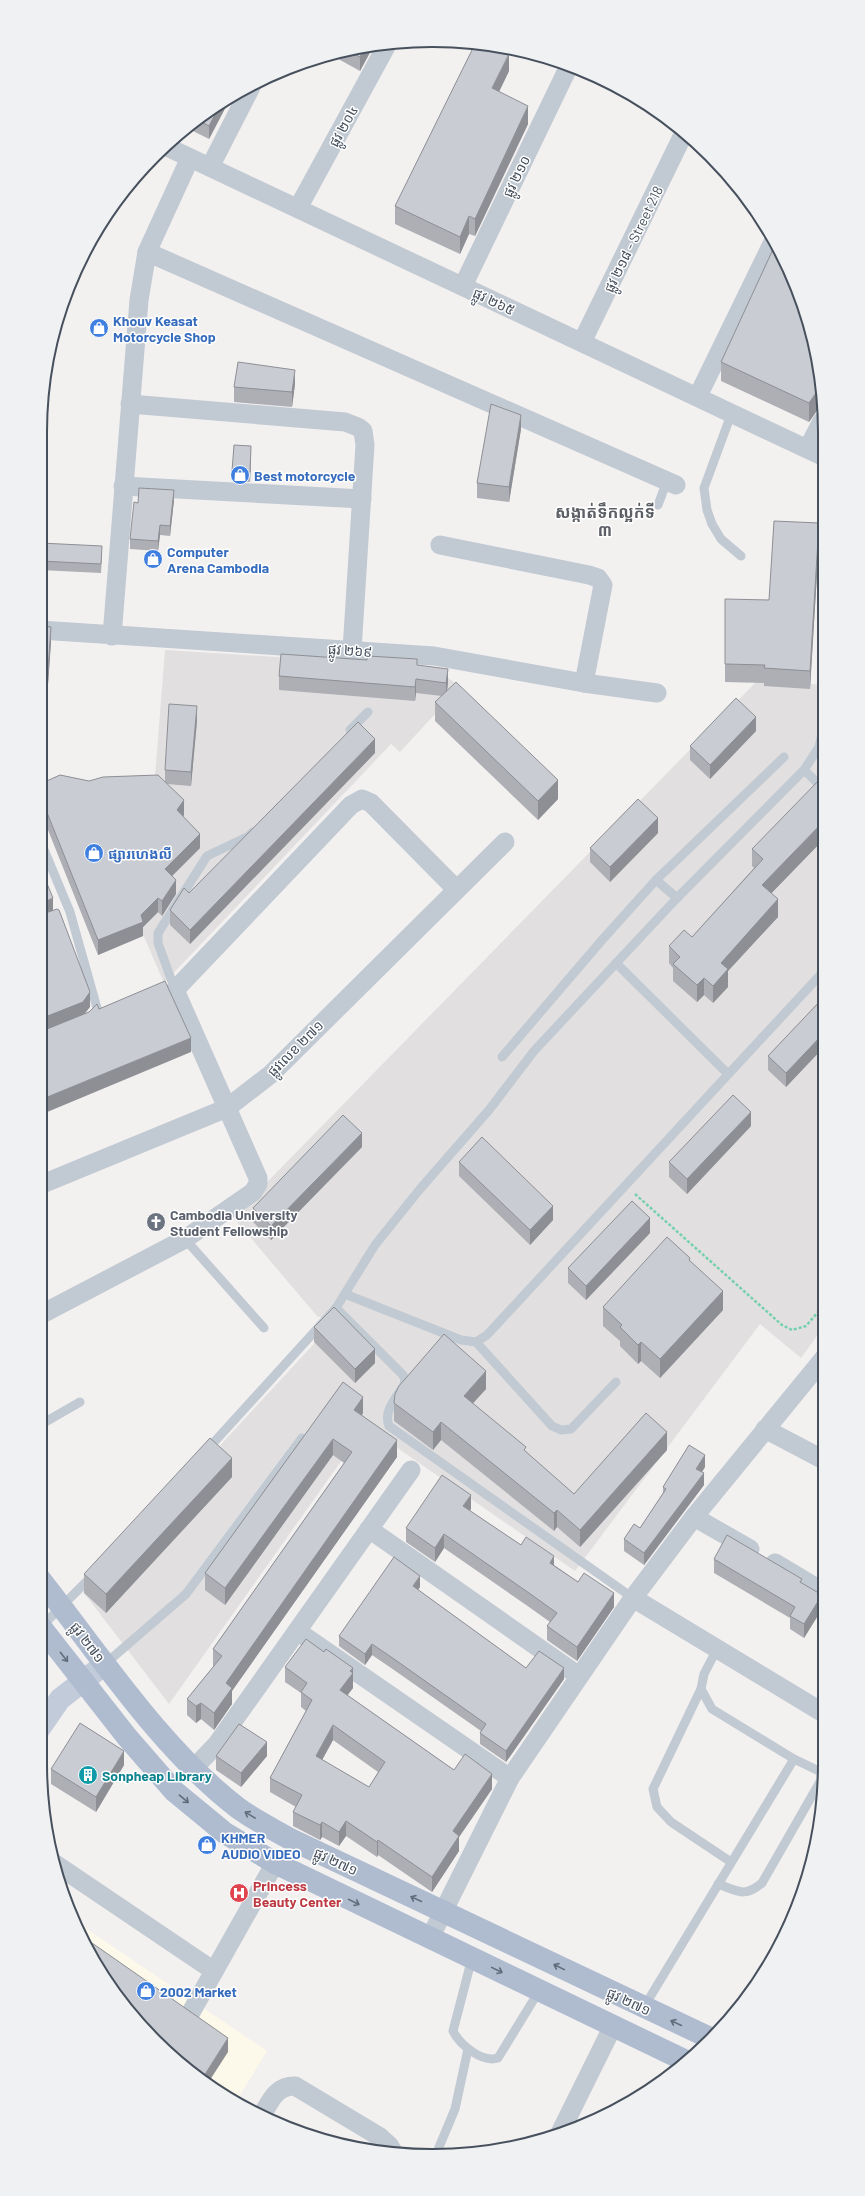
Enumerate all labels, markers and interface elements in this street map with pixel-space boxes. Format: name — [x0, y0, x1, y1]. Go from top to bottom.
street label: ផ្លូវ ២០៤ — [325, 102, 365, 152]
street label: ផ្លូវ ២១០ — [499, 152, 537, 202]
street label: ផ្លូវ ២១៨ - Street 218 — [600, 183, 670, 297]
street label: ផ្លូវ ២៦៥ — [468, 284, 518, 322]
place label: Khouv Keasat Motorcycle Shop — [113, 312, 216, 345]
shop icon: Khouv Keasat Motorcycle Shop — [88, 317, 110, 339]
shop icon: Best motorcycle — [229, 464, 251, 486]
place label: Best motorcycle — [254, 467, 356, 484]
district label: សង្កាត់ទឹកល្អក់ទី ៣ — [555, 502, 655, 539]
place label: Computer Arena Cambodia — [167, 543, 269, 576]
shop icon: Computer Arena Cambodia — [142, 548, 164, 570]
street label: ផ្លូវ ២៦៩ — [327, 640, 373, 664]
shop icon: ផ្សារហេងលី — [83, 842, 105, 864]
place label: ផ្សារហេងលី — [108, 845, 172, 863]
street label: ផ្លូវលេខ ២៧១ — [263, 1016, 330, 1083]
place label: Cambodia University Student Fellowship — [170, 1206, 298, 1239]
church icon: Cambodia University Student Fellowship — [145, 1211, 167, 1233]
street label: ផ្លូវ ២៧១ — [64, 1618, 109, 1668]
one-way arrow — [60, 1652, 68, 1663]
building icon: Sonpheap Library — [77, 1764, 99, 1786]
place label: Sonpheap Library — [102, 1767, 212, 1784]
one-way arrow — [179, 1794, 189, 1803]
one-way arrow — [244, 1811, 256, 1819]
place label: KHMER AUDIO VIDEO — [221, 1829, 301, 1862]
shop icon: KHMER AUDIO VIDEO — [196, 1834, 218, 1856]
street label: ផ្លូវ ២៧១ — [310, 1843, 361, 1882]
place label: Princess Beauty Center — [253, 1877, 342, 1910]
hospital icon: Princess Beauty Center — [228, 1882, 250, 1904]
one-way arrow — [410, 1895, 422, 1902]
one-way arrow — [348, 1899, 360, 1906]
one-way arrow — [553, 1963, 565, 1970]
one-way arrow — [490, 1967, 502, 1974]
shop icon: 2002 Market — [135, 1980, 157, 2002]
place label: 2002 Market — [160, 1983, 237, 2000]
street label: ផ្លូវ ២៧១ — [603, 1983, 654, 2022]
one-way arrow — [671, 2019, 683, 2026]

